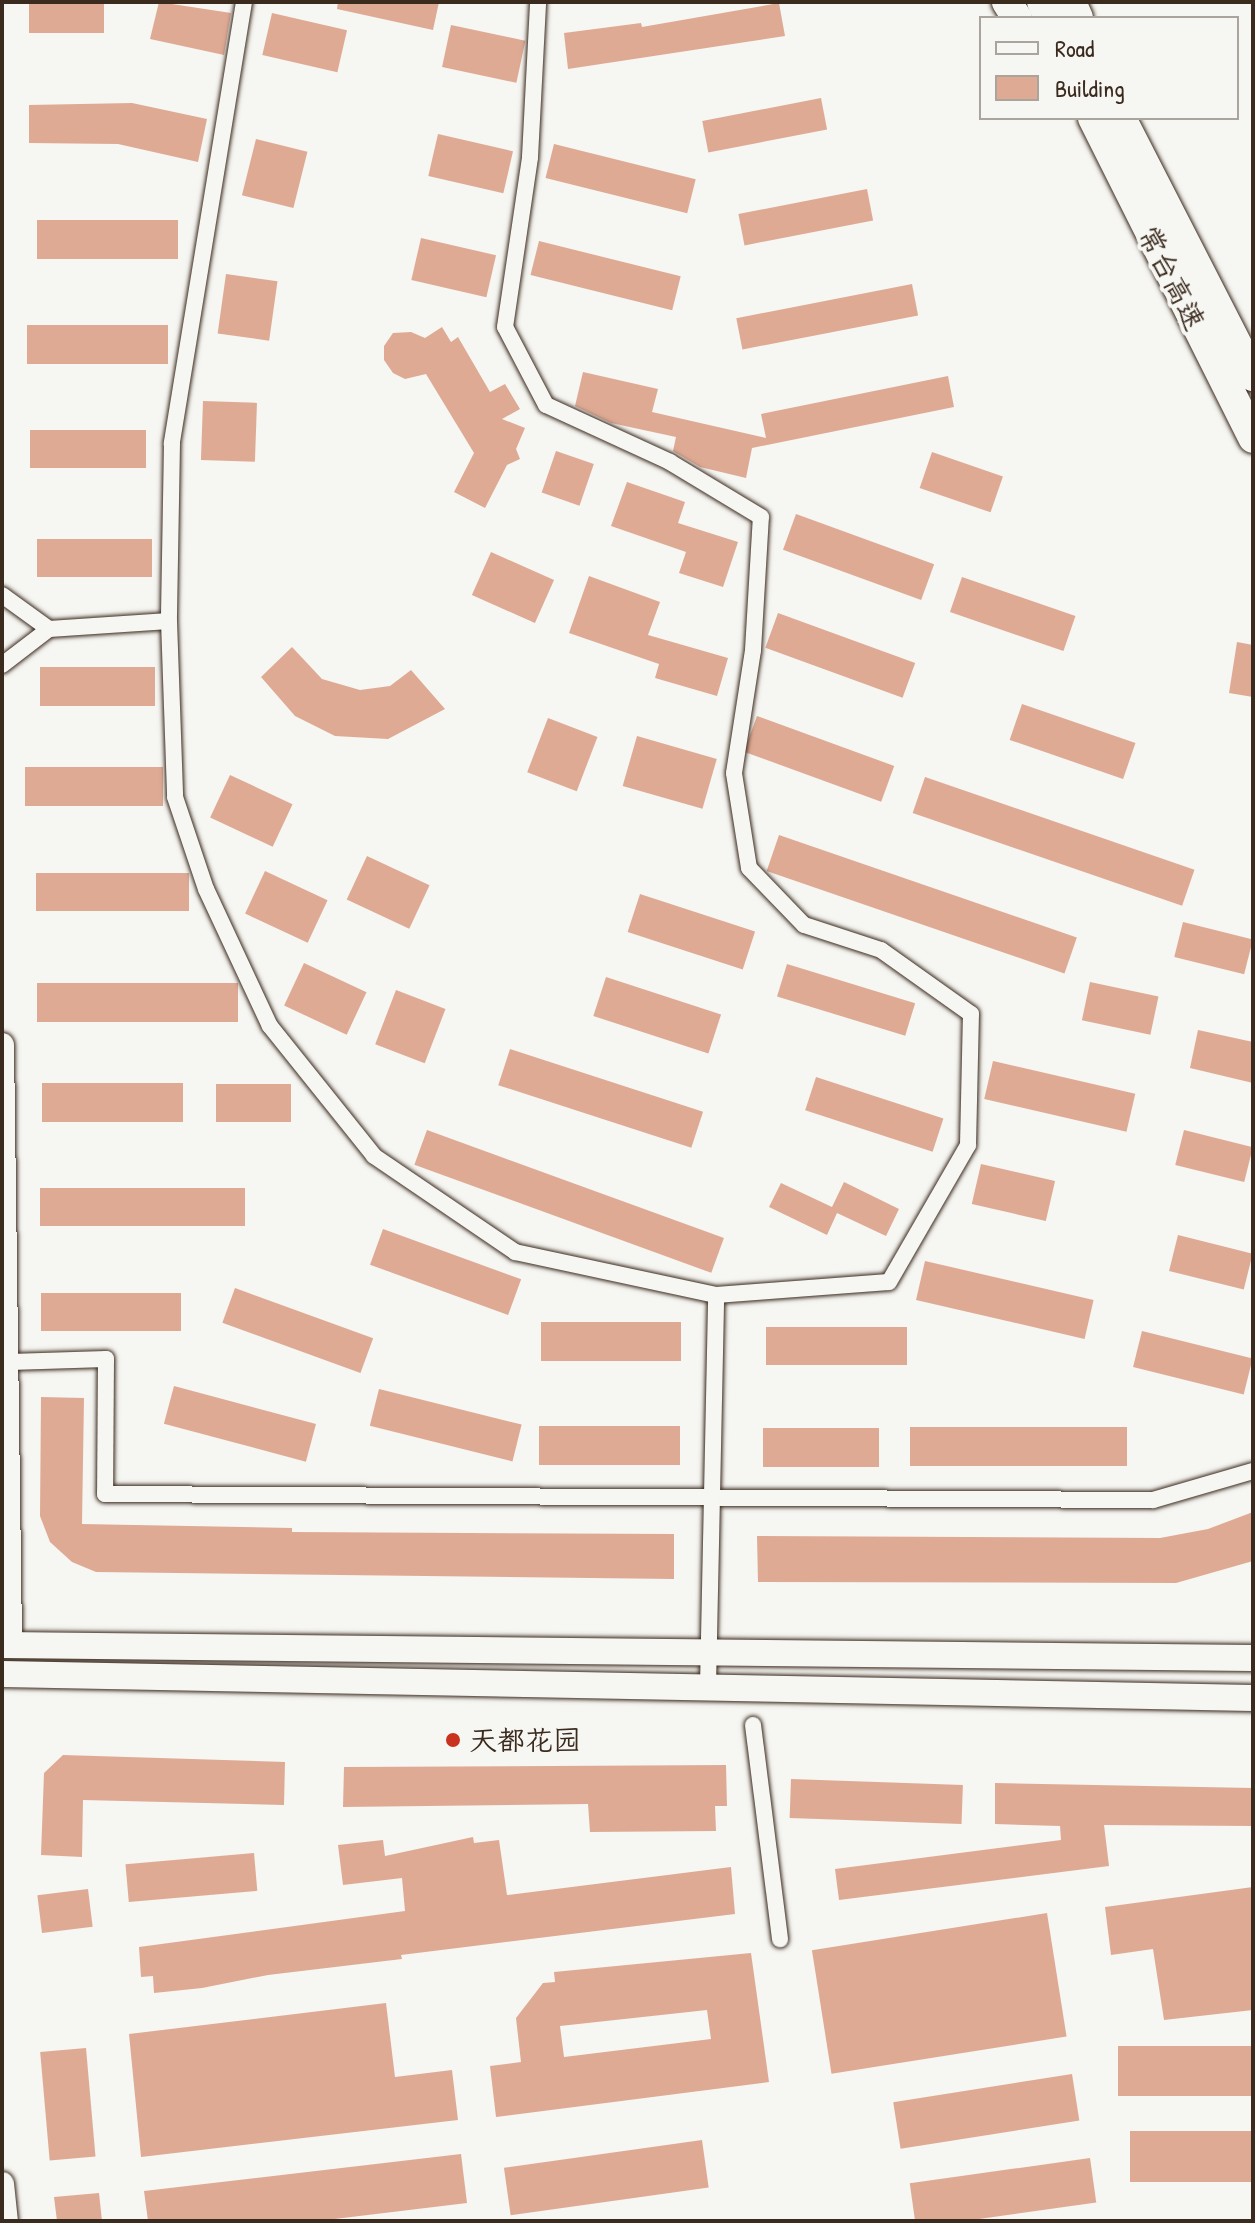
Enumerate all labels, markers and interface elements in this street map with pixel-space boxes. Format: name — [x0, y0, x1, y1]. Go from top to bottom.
legend — [979, 16, 1239, 120]
text: Road — [1055, 32, 1094, 64]
text: Building — [1055, 72, 1125, 104]
street label: 常台高速 — [1132, 220, 1212, 336]
place label: 天都花园 — [469, 1723, 581, 1757]
marker: 天都花园 — [444, 1731, 462, 1749]

